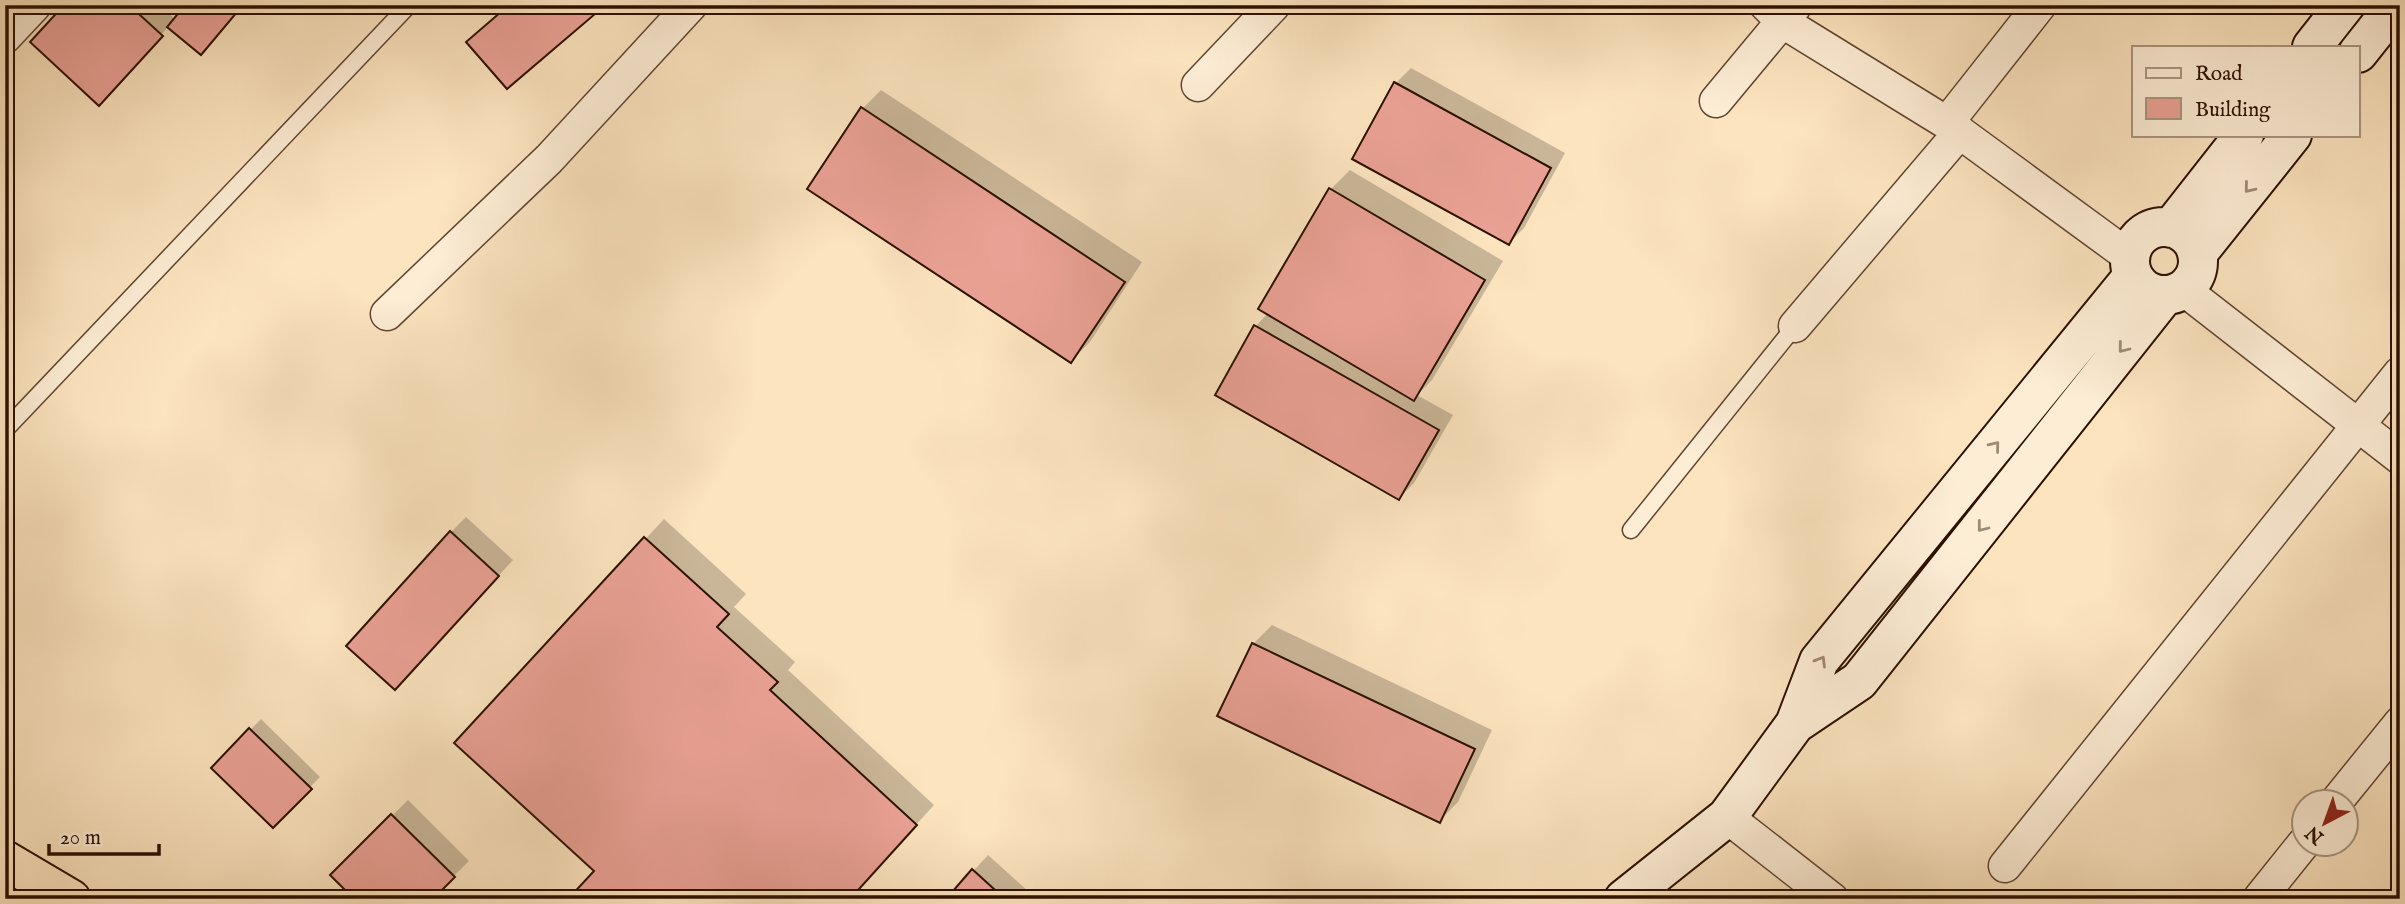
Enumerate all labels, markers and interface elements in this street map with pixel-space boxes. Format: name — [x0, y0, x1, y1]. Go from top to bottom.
legend — [2132, 46, 2360, 136]
text: Road — [2195, 61, 2243, 88]
text: Building — [2195, 97, 2271, 124]
one-way arrow — [2245, 180, 2258, 193]
one-way arrow — [2119, 340, 2131, 353]
one-way arrow — [1986, 441, 1999, 453]
one-way arrow — [1977, 519, 1990, 531]
one-way arrow — [1813, 656, 1826, 669]
north arrow — [2290, 788, 2360, 858]
scale bar — [49, 813, 159, 857]
text: N — [2301, 820, 2330, 849]
text: 20 m — [60, 825, 101, 852]

